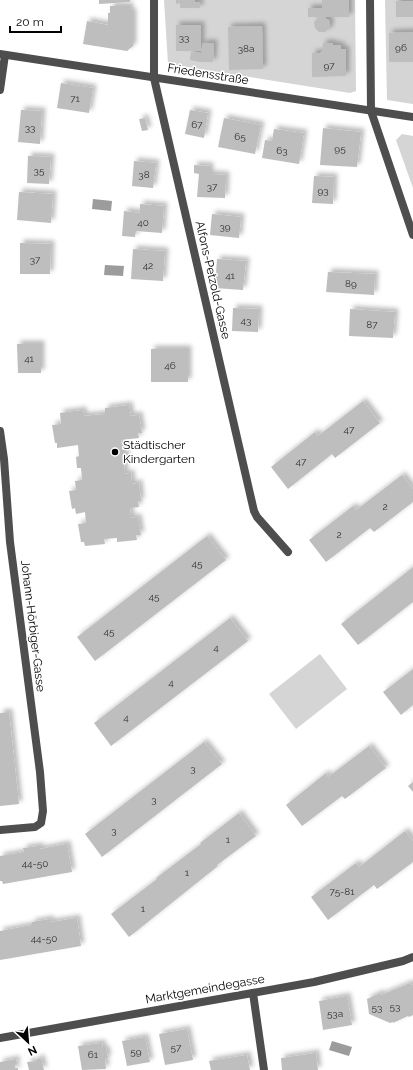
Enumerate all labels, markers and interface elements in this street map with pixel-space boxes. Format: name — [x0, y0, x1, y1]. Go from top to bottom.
scale bar — [10, 8, 61, 34]
text: 20 m — [16, 15, 44, 29]
house number: 33 — [179, 32, 189, 43]
house number: 96 — [395, 42, 407, 53]
house number: 38a — [238, 43, 254, 54]
house number: 97 — [323, 60, 335, 71]
street label: Friedensstraße — [166, 61, 250, 87]
house number: 71 — [70, 93, 81, 104]
house number: 67 — [191, 119, 203, 130]
house number: 33 — [25, 122, 35, 133]
house number: 65 — [234, 131, 246, 142]
house number: 95 — [334, 143, 346, 154]
house number: 63 — [276, 145, 288, 156]
house number: 35 — [34, 165, 45, 176]
house number: 38 — [138, 169, 150, 180]
house number: 37 — [207, 181, 218, 192]
house number: 93 — [317, 185, 329, 196]
house number: 40 — [137, 217, 149, 228]
street label: Alfons-Petzold-Gasse — [193, 219, 233, 341]
house number: 39 — [219, 221, 231, 232]
house number: 37 — [30, 254, 41, 265]
house number: 42 — [143, 260, 153, 271]
house number: 41 — [225, 270, 236, 281]
house number: 89 — [345, 278, 357, 289]
house number: 43 — [241, 315, 251, 326]
house number: 87 — [366, 319, 378, 330]
house number: 41 — [24, 353, 35, 364]
house number: 46 — [164, 360, 176, 371]
house number: 47 — [344, 424, 355, 435]
place label: Städtischer Kindergarten — [123, 438, 195, 466]
marker: Städtischer Kindergarten — [110, 447, 120, 457]
house number: 47 — [296, 456, 307, 467]
house number: 2 — [382, 501, 388, 512]
house number: 2 — [336, 529, 342, 540]
house number: 45 — [192, 558, 203, 569]
street label: Johann-Hörbiger-Gasse — [18, 559, 48, 693]
house number: 45 — [149, 591, 160, 602]
house number: 45 — [104, 626, 115, 637]
house number: 4 — [213, 642, 219, 653]
house number: 4 — [168, 677, 174, 688]
house number: 4 — [123, 712, 129, 723]
house number: 3 — [190, 763, 196, 774]
house number: 3 — [151, 794, 157, 805]
house number: 3 — [111, 825, 117, 836]
house number: 1 — [226, 834, 231, 845]
house number: 44-50 — [22, 858, 48, 869]
house number: 1 — [185, 867, 190, 878]
house number: 75-81 — [329, 886, 355, 897]
house number: 1 — [141, 903, 146, 914]
house number: 44-50 — [31, 933, 57, 944]
street label: Marktgemeindegasse — [144, 972, 266, 1006]
house number: 53 — [390, 1001, 400, 1012]
house number: 53 — [372, 1002, 382, 1013]
house number: 53a — [327, 1008, 343, 1019]
north arrow — [8, 1022, 48, 1062]
house number: 57 — [171, 1042, 182, 1053]
text: N — [26, 1043, 39, 1058]
house number: 59 — [130, 1046, 142, 1057]
house number: 61 — [88, 1049, 99, 1060]

